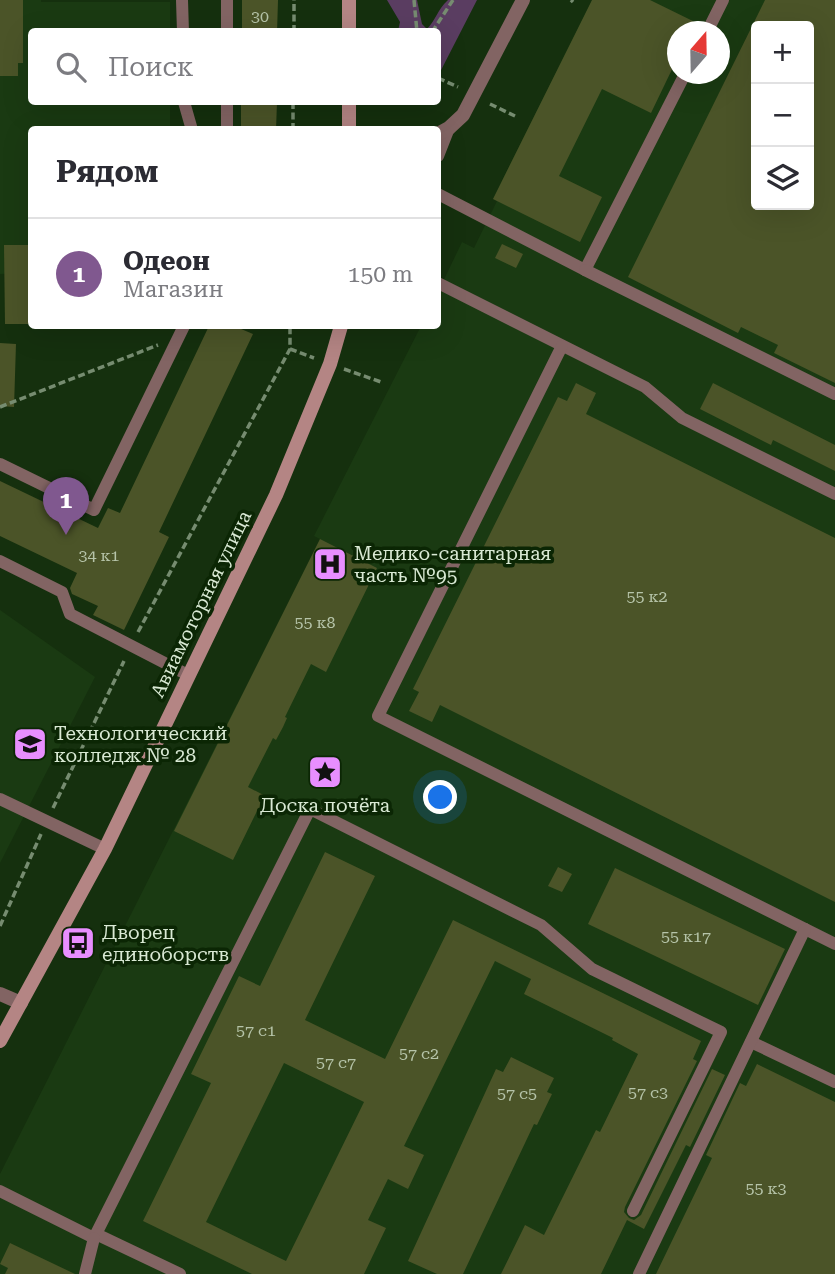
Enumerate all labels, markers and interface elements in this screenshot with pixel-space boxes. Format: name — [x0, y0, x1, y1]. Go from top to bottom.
house number: 30 — [251, 7, 269, 26]
north arrow — [667, 21, 730, 84]
map controls — [751, 21, 814, 210]
button: + — [751, 21, 814, 84]
search box — [28, 28, 441, 105]
icon: search — [52, 48, 90, 86]
text: Поиск — [108, 52, 194, 82]
button: − — [751, 84, 814, 147]
button: layers — [751, 147, 814, 210]
text: Рядом — [56, 154, 158, 189]
text: Одеон — [123, 246, 210, 276]
text: 1 — [73, 261, 85, 288]
text: 150 m — [348, 261, 413, 288]
text: Магазин — [123, 276, 223, 303]
pin: 1 — [43, 477, 89, 535]
street label: Авиамоторная улица — [146, 506, 257, 701]
place label: Медико-санитарная часть №95 — [354, 542, 551, 587]
hospital icon: Медико-санитарная часть №95 — [311, 545, 349, 583]
house number: 34 к1 — [78, 546, 120, 565]
house number: 55 к2 — [626, 587, 668, 606]
house number: 55 к8 — [294, 613, 336, 632]
place label: Технологический колледж № 28 — [54, 722, 227, 767]
school or university icon: Технологический колледж № 28 — [11, 725, 49, 763]
place icon: Доска почёта — [306, 753, 344, 791]
your location — [423, 780, 457, 814]
place label: Доска почёта — [260, 794, 391, 817]
place label: Дворец единоборств — [102, 921, 229, 966]
bus stop icon: Дворец единоборств — [59, 924, 97, 962]
house number: 55 к17 — [661, 927, 711, 946]
house number: 57 с1 — [236, 1021, 276, 1040]
house number: 57 с2 — [399, 1044, 439, 1063]
house number: 57 с7 — [316, 1053, 356, 1072]
house number: 57 с3 — [628, 1083, 668, 1102]
house number: 57 с5 — [497, 1084, 537, 1103]
house number: 55 к3 — [745, 1179, 787, 1198]

